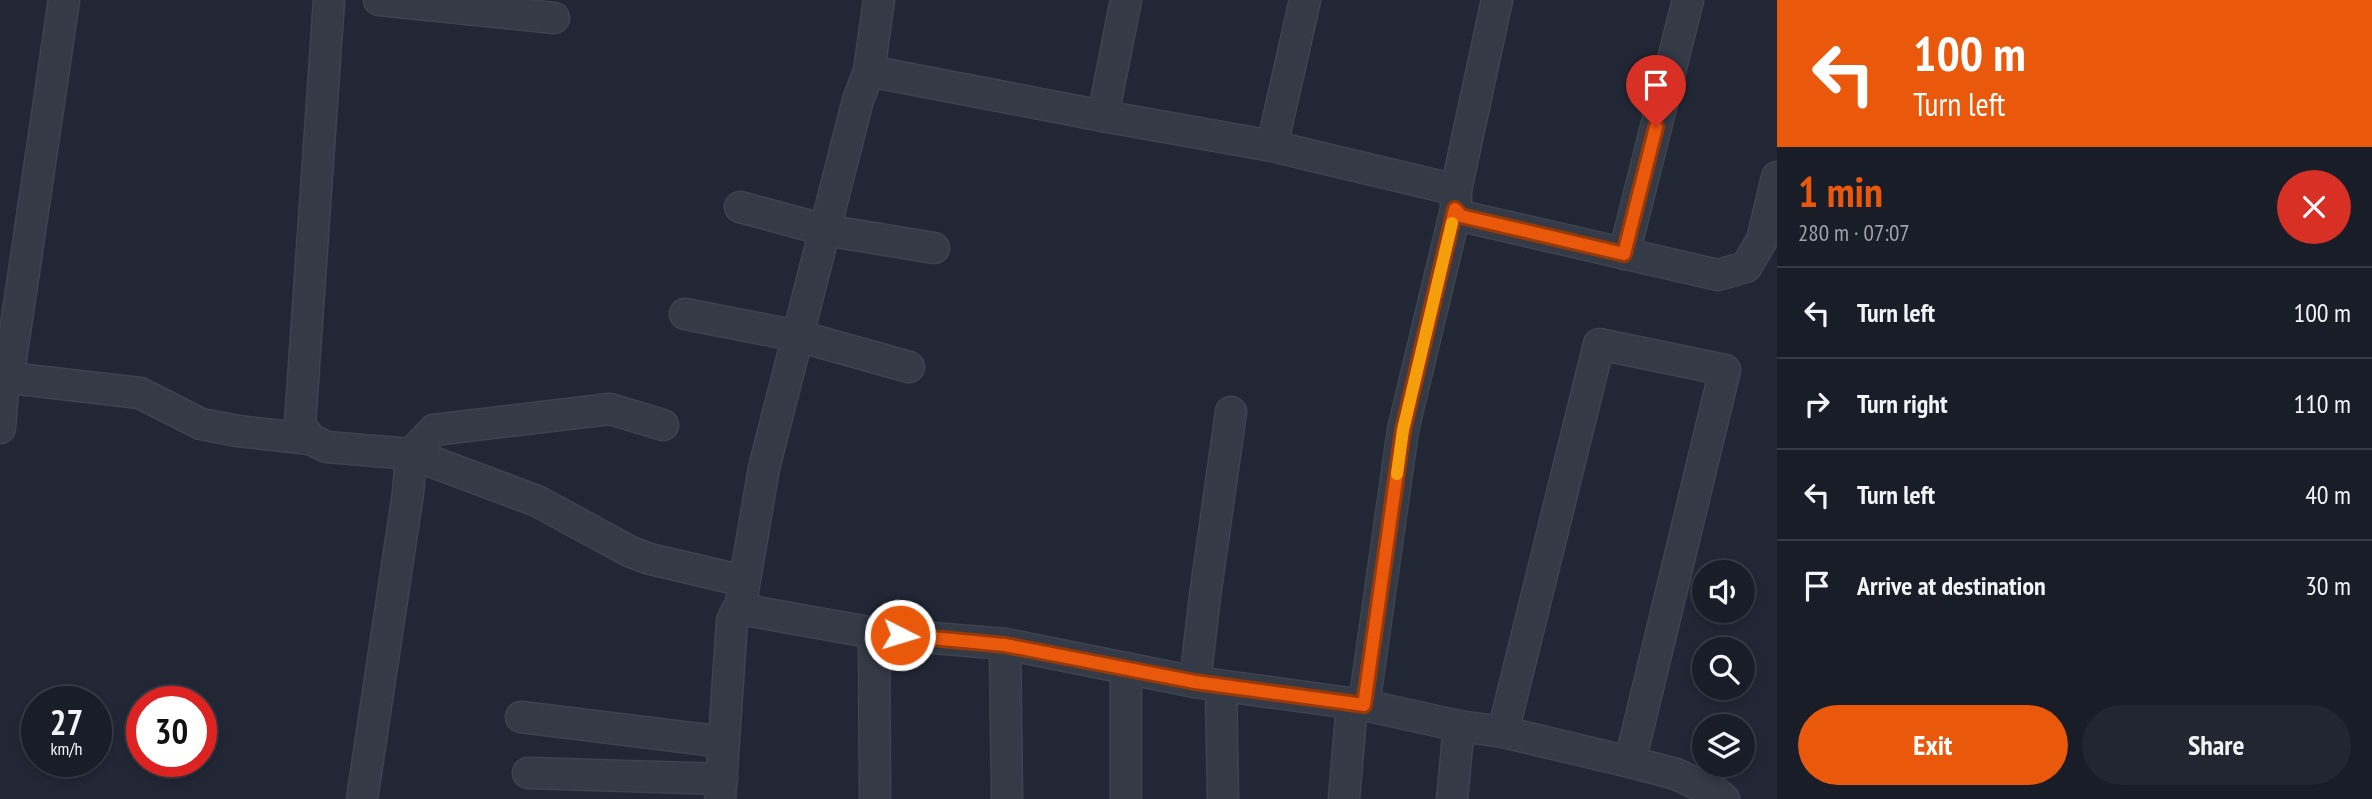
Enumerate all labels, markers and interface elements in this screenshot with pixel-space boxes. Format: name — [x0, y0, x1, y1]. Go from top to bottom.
text: 100 m — [1913, 21, 2026, 85]
icon: left — [1798, 28, 1889, 119]
pin — [1626, 55, 1686, 127]
icon: arrive — [1637, 66, 1675, 104]
text: Turn left — [1913, 83, 2005, 125]
text: 1 min — [1798, 164, 1883, 219]
button: close — [2277, 170, 2351, 244]
text: 280 m · 07:07 — [1798, 218, 1910, 247]
icon: left — [1798, 294, 1836, 332]
text: Turn left — [1857, 296, 1935, 329]
text: 100 m — [2293, 296, 2351, 329]
icon: right — [1798, 385, 1836, 423]
text: Turn right — [1857, 387, 1948, 420]
text: 110 m — [2293, 387, 2351, 420]
icon: left — [1798, 476, 1836, 514]
text: Turn left — [1857, 478, 1935, 511]
text: 40 m — [2305, 478, 2351, 511]
map controls — [1692, 560, 1755, 777]
button: sound — [1692, 560, 1755, 623]
icon: arrive — [1798, 567, 1836, 605]
text: Arrive at destination — [1857, 569, 2046, 602]
text: 30 m — [2305, 569, 2351, 602]
position arrow — [863, 598, 937, 672]
button: search — [1692, 637, 1755, 700]
speed limit sign: 30 — [126, 686, 217, 777]
text: 27 — [50, 699, 83, 745]
button: Exit — [1798, 705, 2068, 785]
button: Share — [2082, 705, 2351, 785]
button: layers — [1692, 714, 1755, 777]
text: km/h — [51, 737, 82, 760]

